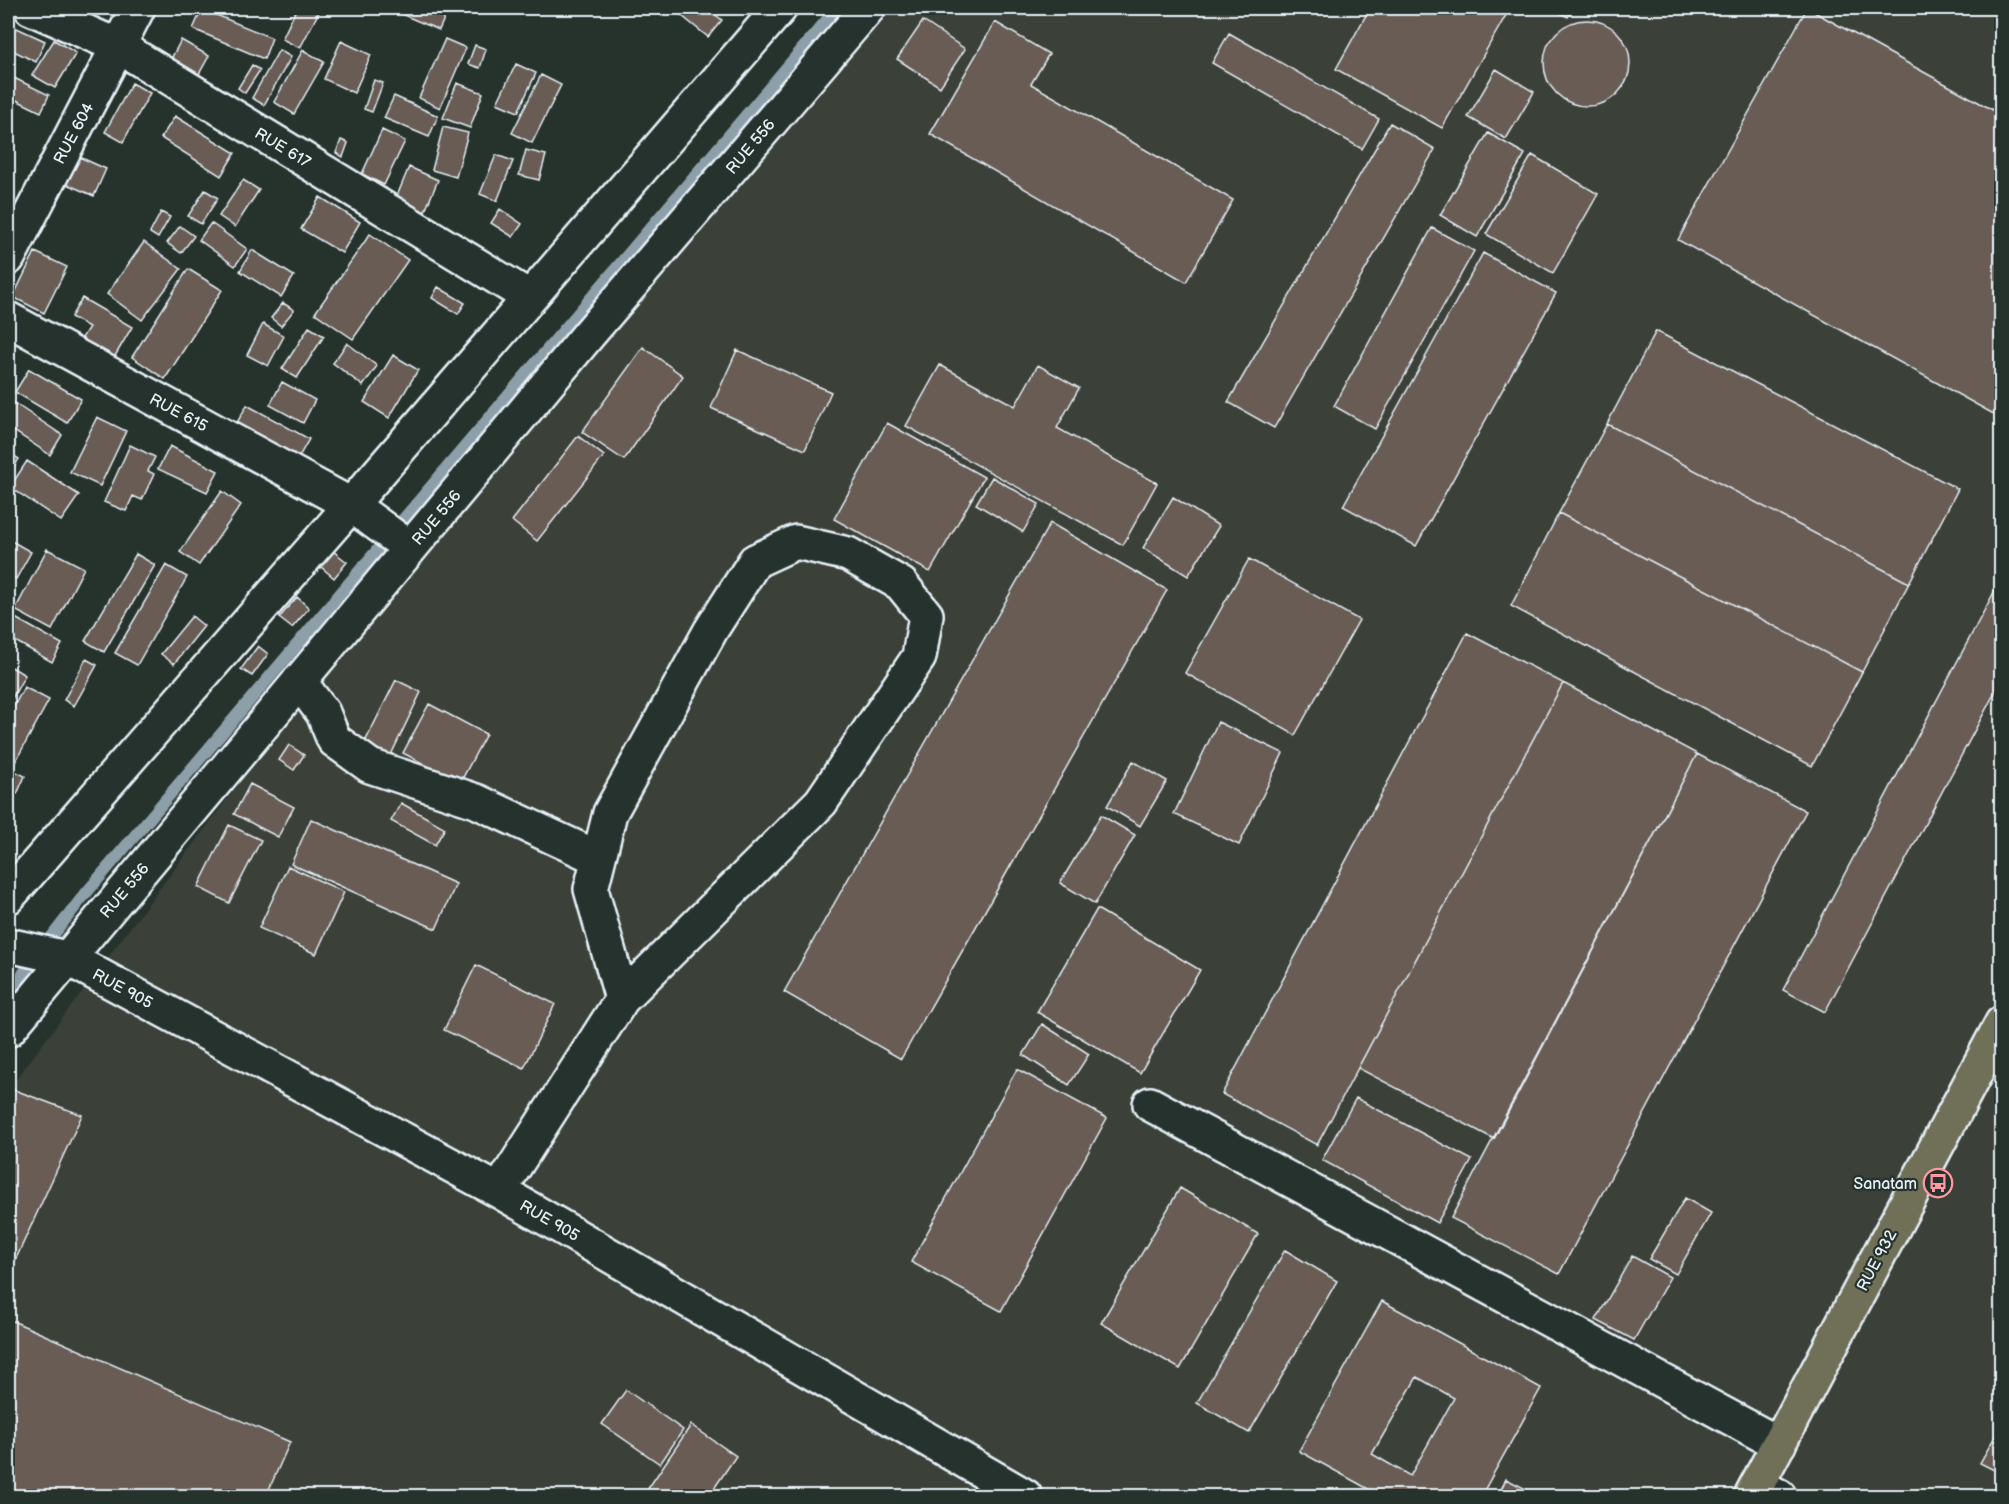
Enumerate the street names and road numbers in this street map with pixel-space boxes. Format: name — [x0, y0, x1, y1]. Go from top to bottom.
street label: RUE 604 — [50, 100, 99, 168]
street label: RUE 556 — [723, 115, 780, 178]
street label: RUE 617 — [251, 124, 314, 172]
street label: RUE 615 — [146, 390, 211, 437]
street label: RUE 556 — [409, 486, 466, 549]
street label: RUE 556 — [97, 859, 154, 922]
street label: RUE 905 — [89, 965, 156, 1013]
street label: RUE 905 — [516, 1197, 582, 1246]
street label: RUE 932 — [1853, 1226, 1902, 1295]

